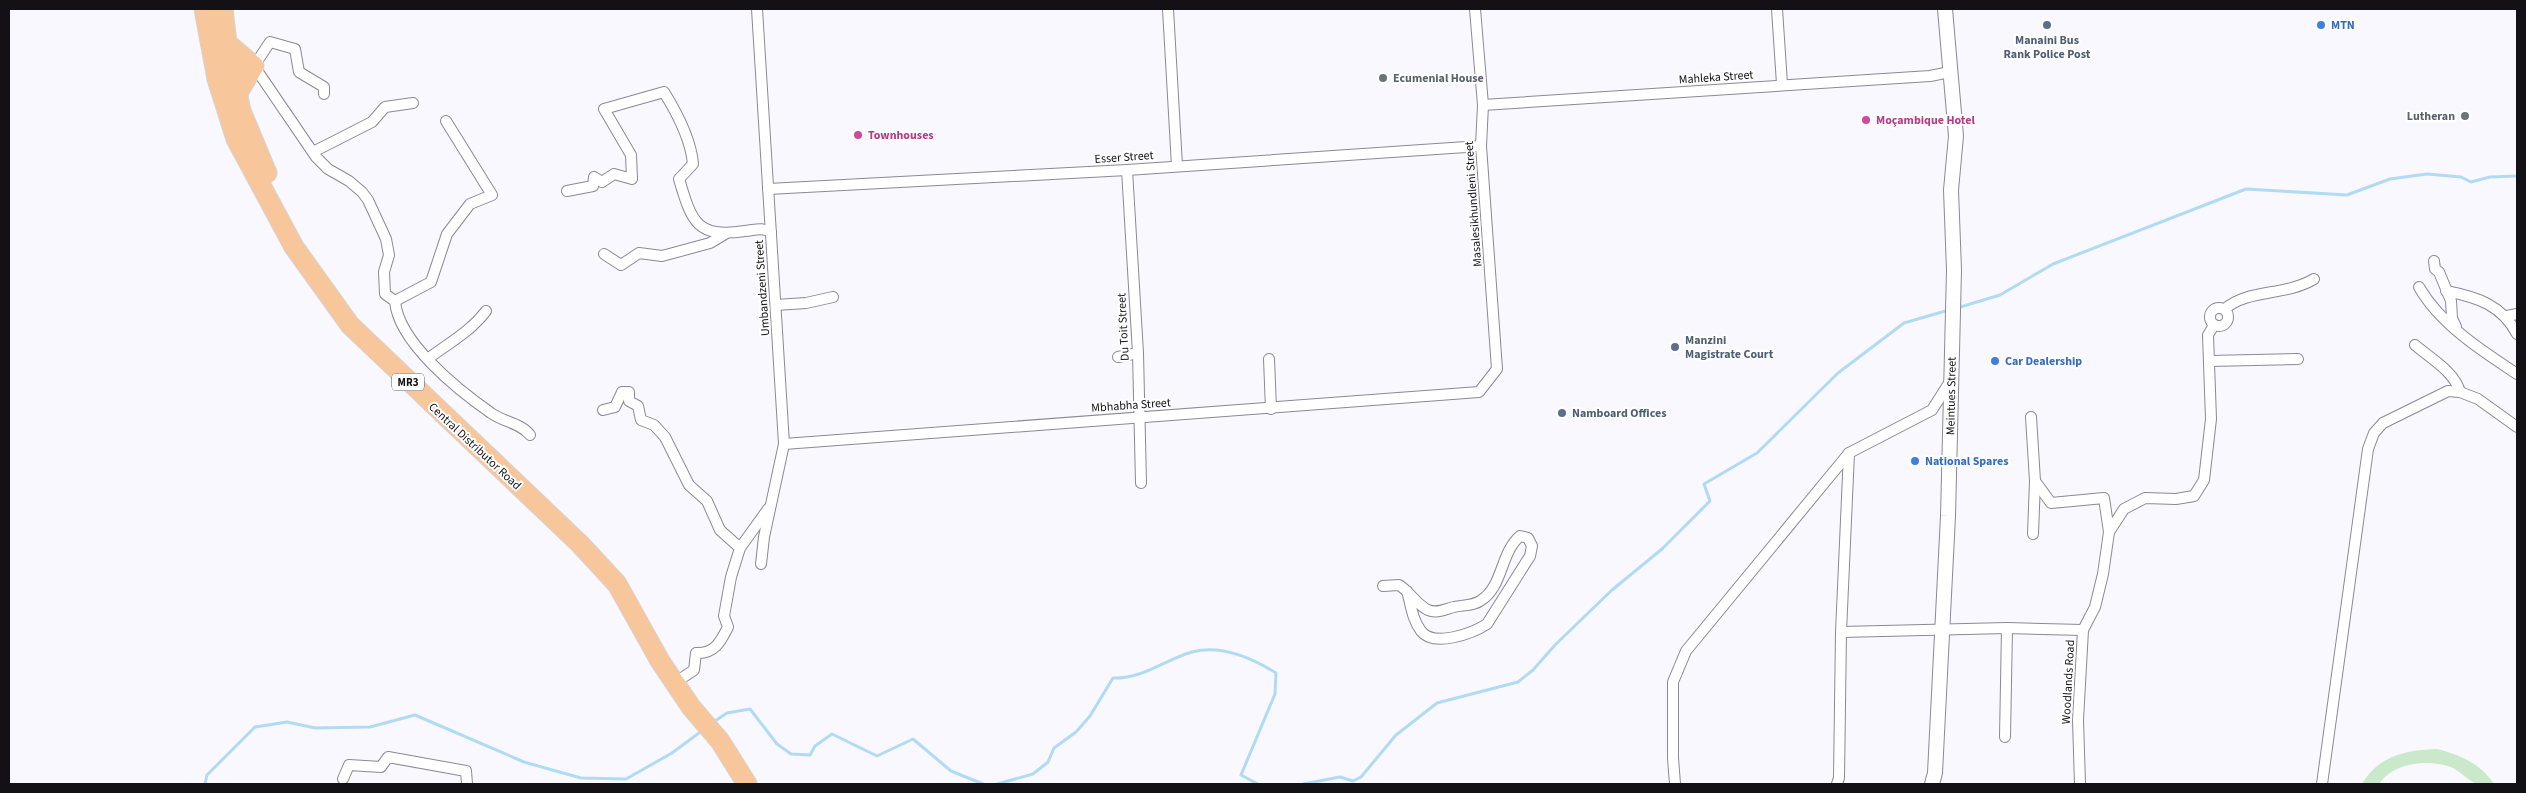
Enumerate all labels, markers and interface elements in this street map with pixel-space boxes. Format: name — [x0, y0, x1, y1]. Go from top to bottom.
place label: MTN — [2331, 17, 2355, 34]
marker: Manaini Bus Rank Police Post — [2041, 19, 2053, 31]
marker: MTN — [2315, 19, 2327, 31]
place label: Manaini Bus Rank Police Post — [2004, 32, 2091, 63]
street label: Mahleka Street — [1678, 66, 1754, 89]
place label: Ecumenial House — [1393, 70, 1484, 87]
marker: Ecumenial House — [1377, 72, 1389, 84]
place label: Lutheran — [2407, 108, 2455, 125]
marker: Lutheran — [2459, 110, 2471, 122]
place label: Moçambique Hotel — [1876, 112, 1975, 129]
marker: Moçambique Hotel — [1860, 114, 1872, 126]
place label: Townhouses — [868, 127, 934, 144]
marker: Townhouses — [852, 129, 864, 141]
street label: Masalesikhundleni Street — [1461, 140, 1486, 267]
street label: Esser Street — [1094, 147, 1154, 168]
street label: Umbandzeni Street — [751, 239, 774, 337]
street label: Du Toit Street — [1113, 293, 1134, 361]
place label: Manzini Magistrate Court — [1685, 332, 1774, 363]
marker: Manzini Magistrate Court — [1669, 341, 1681, 353]
place label: Car Dealership — [2005, 353, 2082, 370]
marker: Car Dealership — [1989, 355, 2001, 367]
street label: Meintues Street — [1942, 357, 1961, 435]
road number: MR3 — [392, 374, 424, 391]
street label: Mbhabha Street — [1091, 394, 1171, 417]
street label: Central Distributor Road — [425, 399, 525, 494]
place label: Namboard Offices — [1572, 405, 1666, 422]
marker: Namboard Offices — [1556, 407, 1568, 419]
place label: National Spares — [1925, 453, 2009, 470]
marker: National Spares — [1909, 455, 1921, 467]
street label: Woodlands Road — [2058, 639, 2079, 725]

